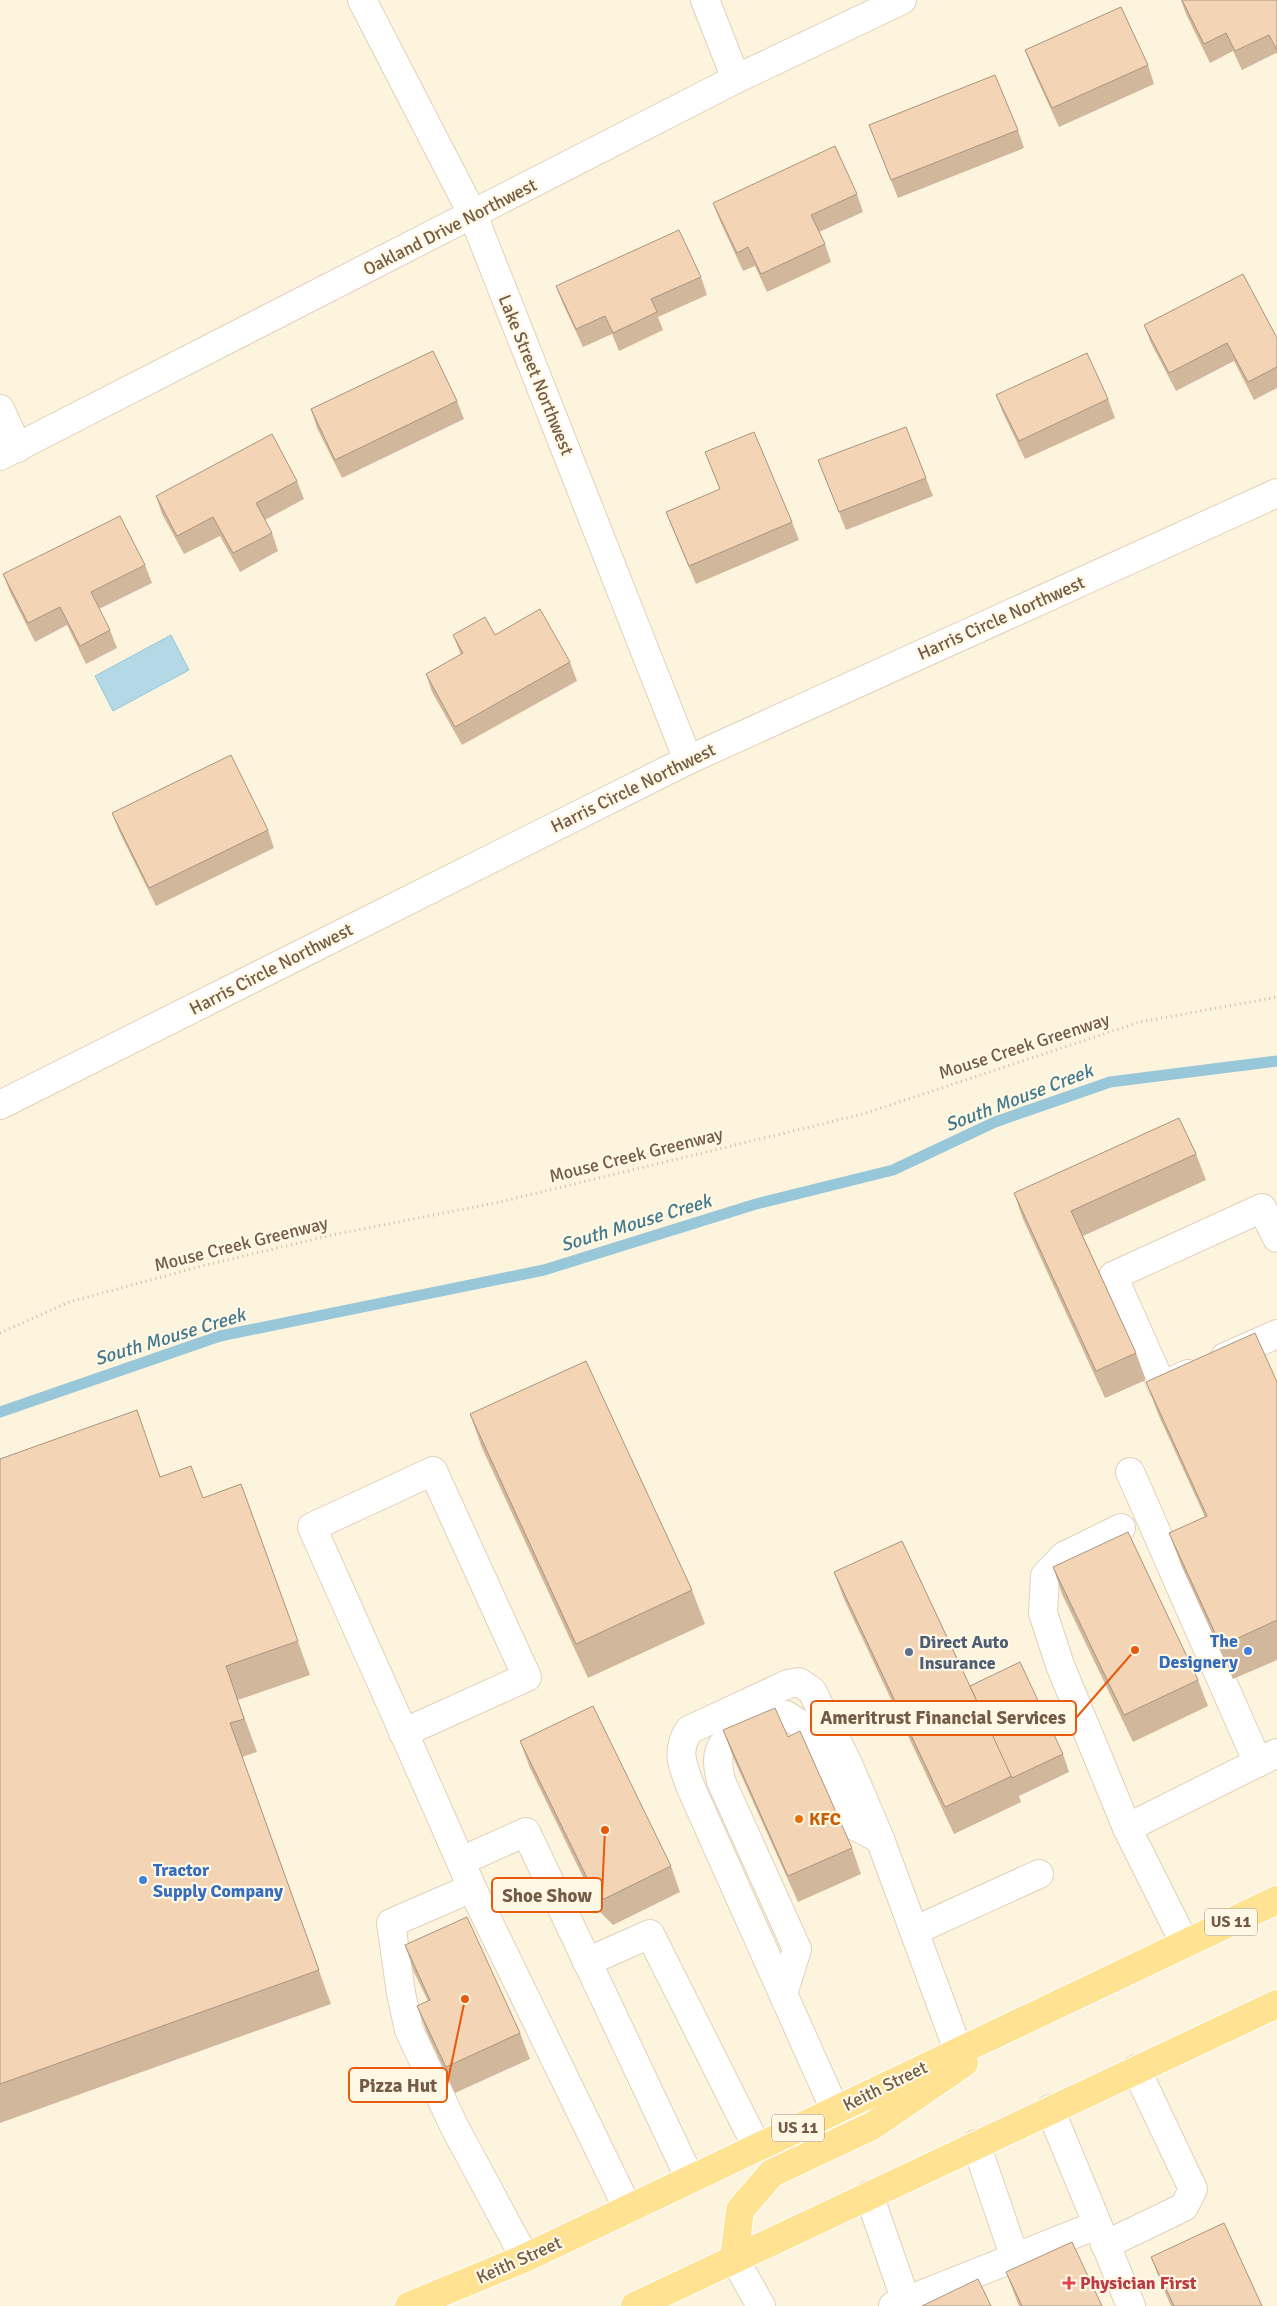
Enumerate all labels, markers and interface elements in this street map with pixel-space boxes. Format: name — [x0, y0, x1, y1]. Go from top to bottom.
street label: Oakland Drive Northwest — [360, 174, 540, 280]
street label: Lake Street Northwest — [494, 292, 578, 458]
street label: Harris Circle Northwest — [914, 571, 1088, 665]
street label: Harris Circle Northwest — [547, 739, 719, 837]
street label: Harris Circle Northwest — [186, 918, 356, 1020]
street label: Mouse Creek Greenway — [936, 1008, 1113, 1084]
water label: South Mouse Creek — [942, 1058, 1098, 1137]
street label: Mouse Creek Greenway — [547, 1123, 726, 1187]
water label: South Mouse Creek — [558, 1188, 716, 1257]
street label: Mouse Creek Greenway — [152, 1212, 331, 1276]
water label: South Mouse Creek — [92, 1302, 250, 1371]
place label: The Designery — [1158, 1630, 1238, 1673]
place label: Direct Auto Insurance — [919, 1631, 1009, 1674]
marker: The Designery — [1242, 1645, 1254, 1657]
marker: Direct Auto Insurance — [903, 1646, 915, 1658]
callout: Ameritrust Financial Services — [811, 1701, 1076, 1735]
text: Ameritrust Financial Services — [820, 1706, 1066, 1730]
place label: KFC — [809, 1808, 841, 1830]
marker: KFC — [793, 1813, 805, 1825]
place label: Tractor Supply Company — [153, 1859, 283, 1902]
marker: Tractor Supply Company — [137, 1874, 149, 1886]
callout: Shoe Show — [492, 1878, 602, 1912]
text: Shoe Show — [502, 1884, 592, 1908]
road number: US 11 — [1205, 1908, 1257, 1935]
street label: Keith Street — [839, 2056, 931, 2116]
callout: Pizza Hut — [349, 2068, 447, 2102]
text: Pizza Hut — [359, 2074, 437, 2098]
road number: US 11 — [772, 2114, 824, 2142]
street label: Keith Street — [473, 2231, 565, 2289]
place label: Physician First — [1080, 2272, 1197, 2294]
marker: Physician First — [1062, 2276, 1076, 2290]

